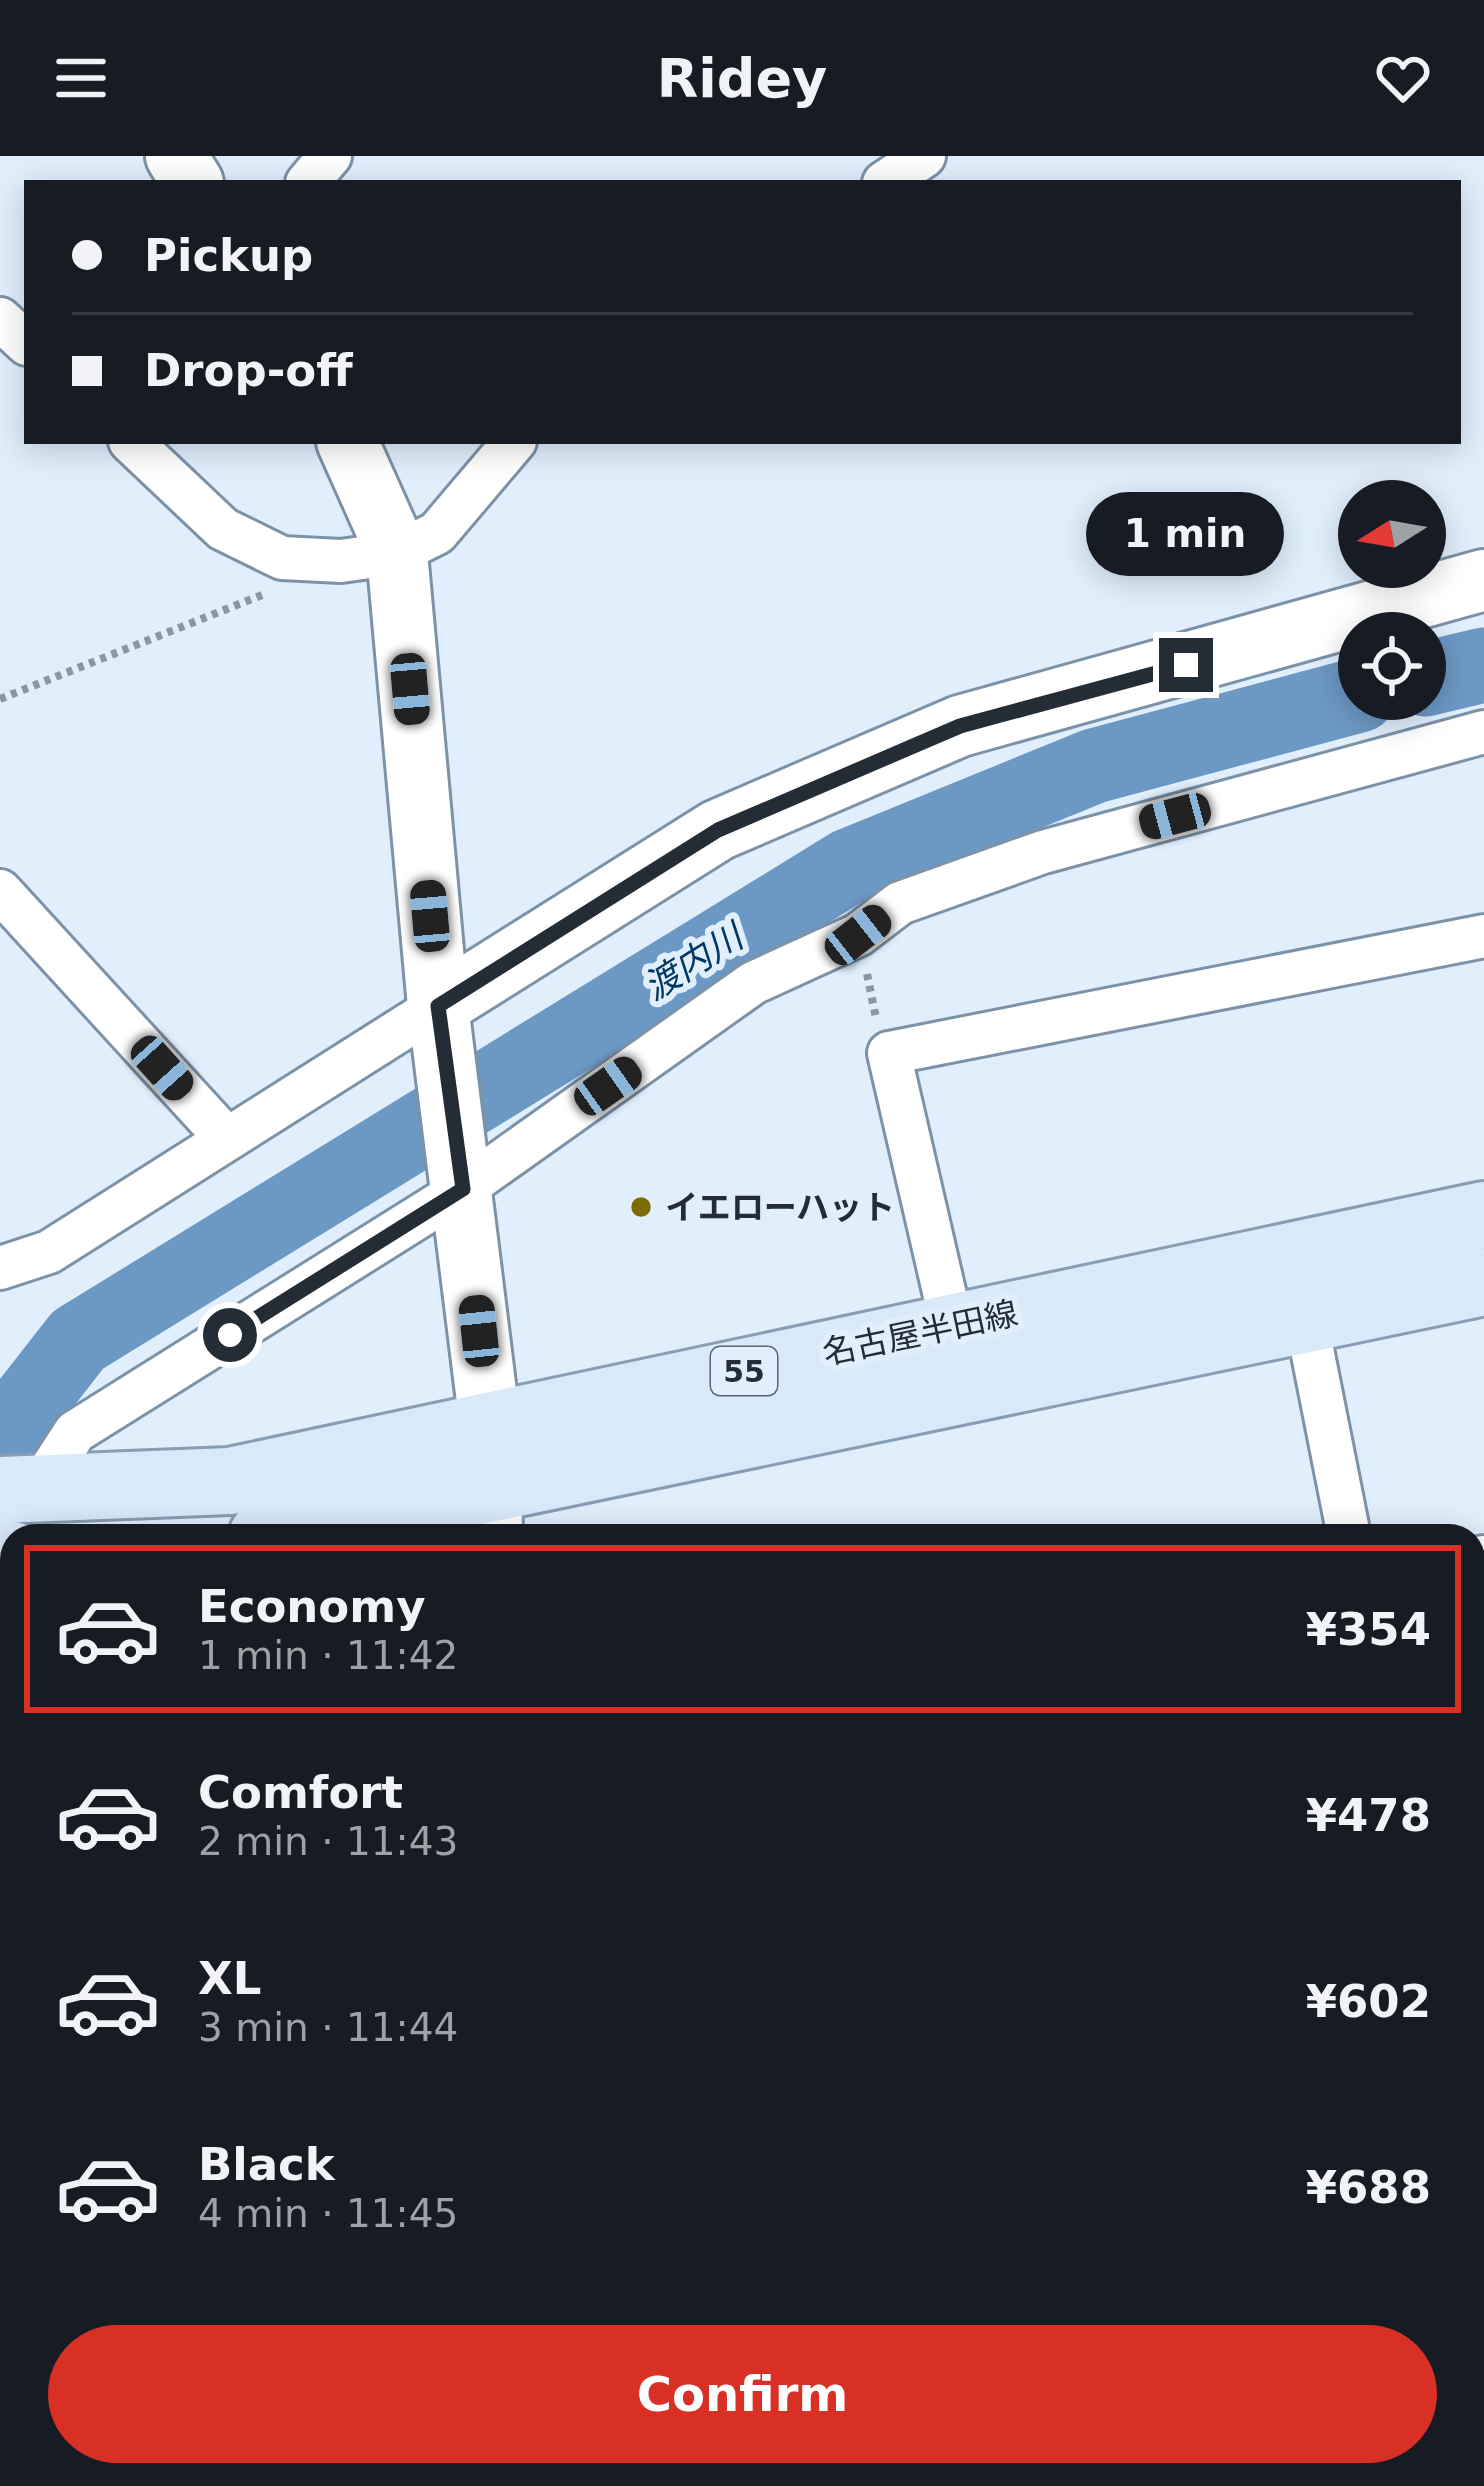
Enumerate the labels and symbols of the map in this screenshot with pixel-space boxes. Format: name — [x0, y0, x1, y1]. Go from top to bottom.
north arrow — [1338, 480, 1446, 588]
callout: 1 min — [1087, 491, 1285, 575]
route end — [1159, 638, 1213, 692]
car — [389, 652, 431, 726]
car — [1136, 789, 1214, 843]
car — [409, 879, 451, 953]
car — [819, 899, 897, 971]
water label: 渡内川 — [636, 914, 753, 1008]
car — [125, 1029, 199, 1107]
car — [568, 1051, 648, 1121]
place label: イエローハット — [665, 1188, 895, 1227]
marker: イエローハット — [628, 1194, 654, 1220]
car — [457, 1293, 501, 1369]
street label: 名古屋半田線 — [819, 1293, 1021, 1373]
route start — [203, 1308, 257, 1362]
road number: 55 — [711, 1347, 777, 1395]

